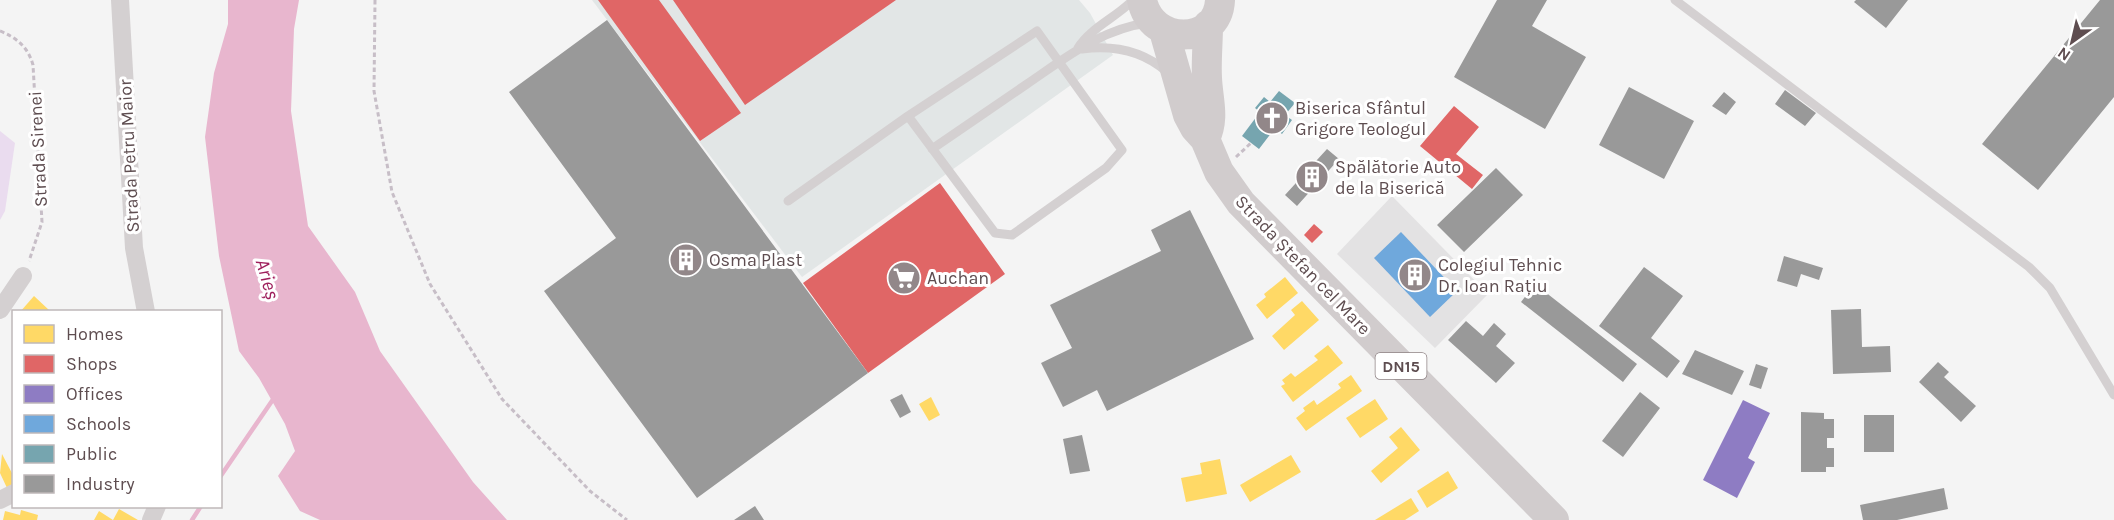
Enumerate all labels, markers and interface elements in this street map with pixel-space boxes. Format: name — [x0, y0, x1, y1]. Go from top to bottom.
north arrow — [2042, 12, 2102, 72]
text: N — [2054, 43, 2074, 65]
street label: Strada Petru Maior — [114, 78, 144, 233]
street label: Strada Sirenei — [24, 90, 52, 208]
place label: Biserica Sfântul Grigore Teologul — [1295, 97, 1426, 140]
church icon: Biserica Sfântul Grigore Teologul — [1254, 100, 1290, 136]
place label: Spălătorie Auto de la Biserică — [1335, 156, 1461, 199]
building icon: Spălătorie Auto de la Biserică — [1294, 159, 1330, 195]
street label: Strada Ștefan cel Mare — [1231, 191, 1375, 339]
building icon: Osma Plast — [668, 242, 704, 278]
place label: Osma Plast — [709, 249, 802, 271]
place label: Colegiul Tehnic Dr. Ioan Rațiu — [1438, 254, 1562, 297]
water label: Arieș — [251, 256, 284, 302]
building icon: Colegiul Tehnic Dr. Ioan Rațiu — [1397, 257, 1433, 293]
supermarket icon: Auchan — [886, 260, 922, 296]
place label: Auchan — [927, 267, 989, 289]
legend — [12, 310, 222, 508]
text: Homes — [66, 323, 123, 345]
text: Shops — [66, 353, 118, 375]
road number: DN15 — [1376, 353, 1426, 379]
text: Offices — [66, 383, 123, 405]
text: Schools — [66, 413, 131, 435]
text: Public — [66, 443, 117, 465]
text: Industry — [66, 473, 135, 495]

